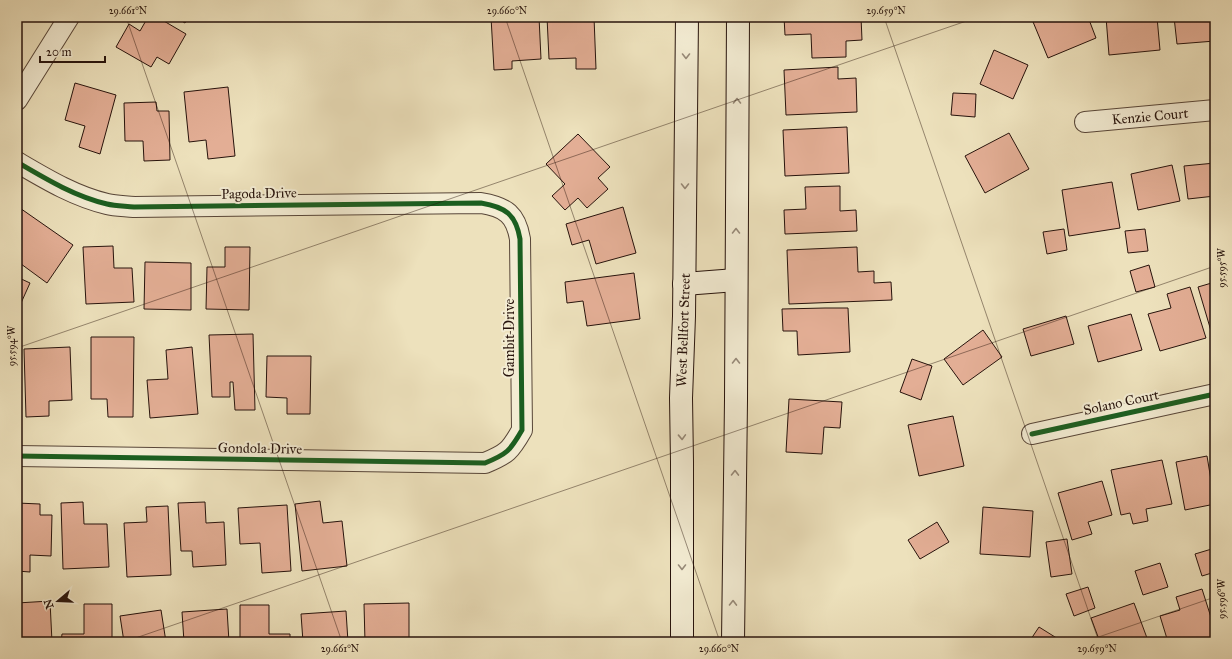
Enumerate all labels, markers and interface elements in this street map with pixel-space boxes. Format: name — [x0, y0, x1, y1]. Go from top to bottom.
text: 29.661°N — [109, 5, 148, 17]
text: 29.660°N — [487, 5, 528, 17]
text: 29.659°N — [866, 5, 906, 17]
scale bar — [40, 38, 105, 64]
text: 20 m — [46, 45, 72, 59]
one-way arrow — [682, 53, 690, 59]
one-way arrow — [733, 98, 741, 104]
street label: Kenzie Court — [1111, 105, 1189, 128]
one-way arrow — [681, 183, 689, 189]
street label: Pagoda Drive — [221, 184, 297, 203]
one-way arrow — [732, 228, 740, 234]
text: 95.595°W — [1216, 248, 1228, 288]
street label: West Bellfort Street — [673, 273, 694, 387]
street label: Gambit Drive — [501, 298, 518, 377]
text: 95.594°W — [6, 325, 18, 366]
one-way arrow — [732, 358, 740, 364]
street label: Solano Court — [1082, 386, 1161, 419]
one-way arrow — [678, 434, 686, 440]
street label: Gondola Drive — [218, 439, 302, 458]
one-way arrow — [731, 470, 739, 476]
one-way arrow — [678, 564, 686, 570]
text: 95.596°W — [1216, 579, 1228, 619]
north arrow — [38, 581, 78, 621]
text: N — [41, 597, 57, 611]
one-way arrow — [729, 600, 737, 606]
text: 29.661°N — [321, 643, 360, 655]
text: 29.660°N — [699, 643, 740, 655]
text: 29.659°N — [1077, 643, 1117, 655]

